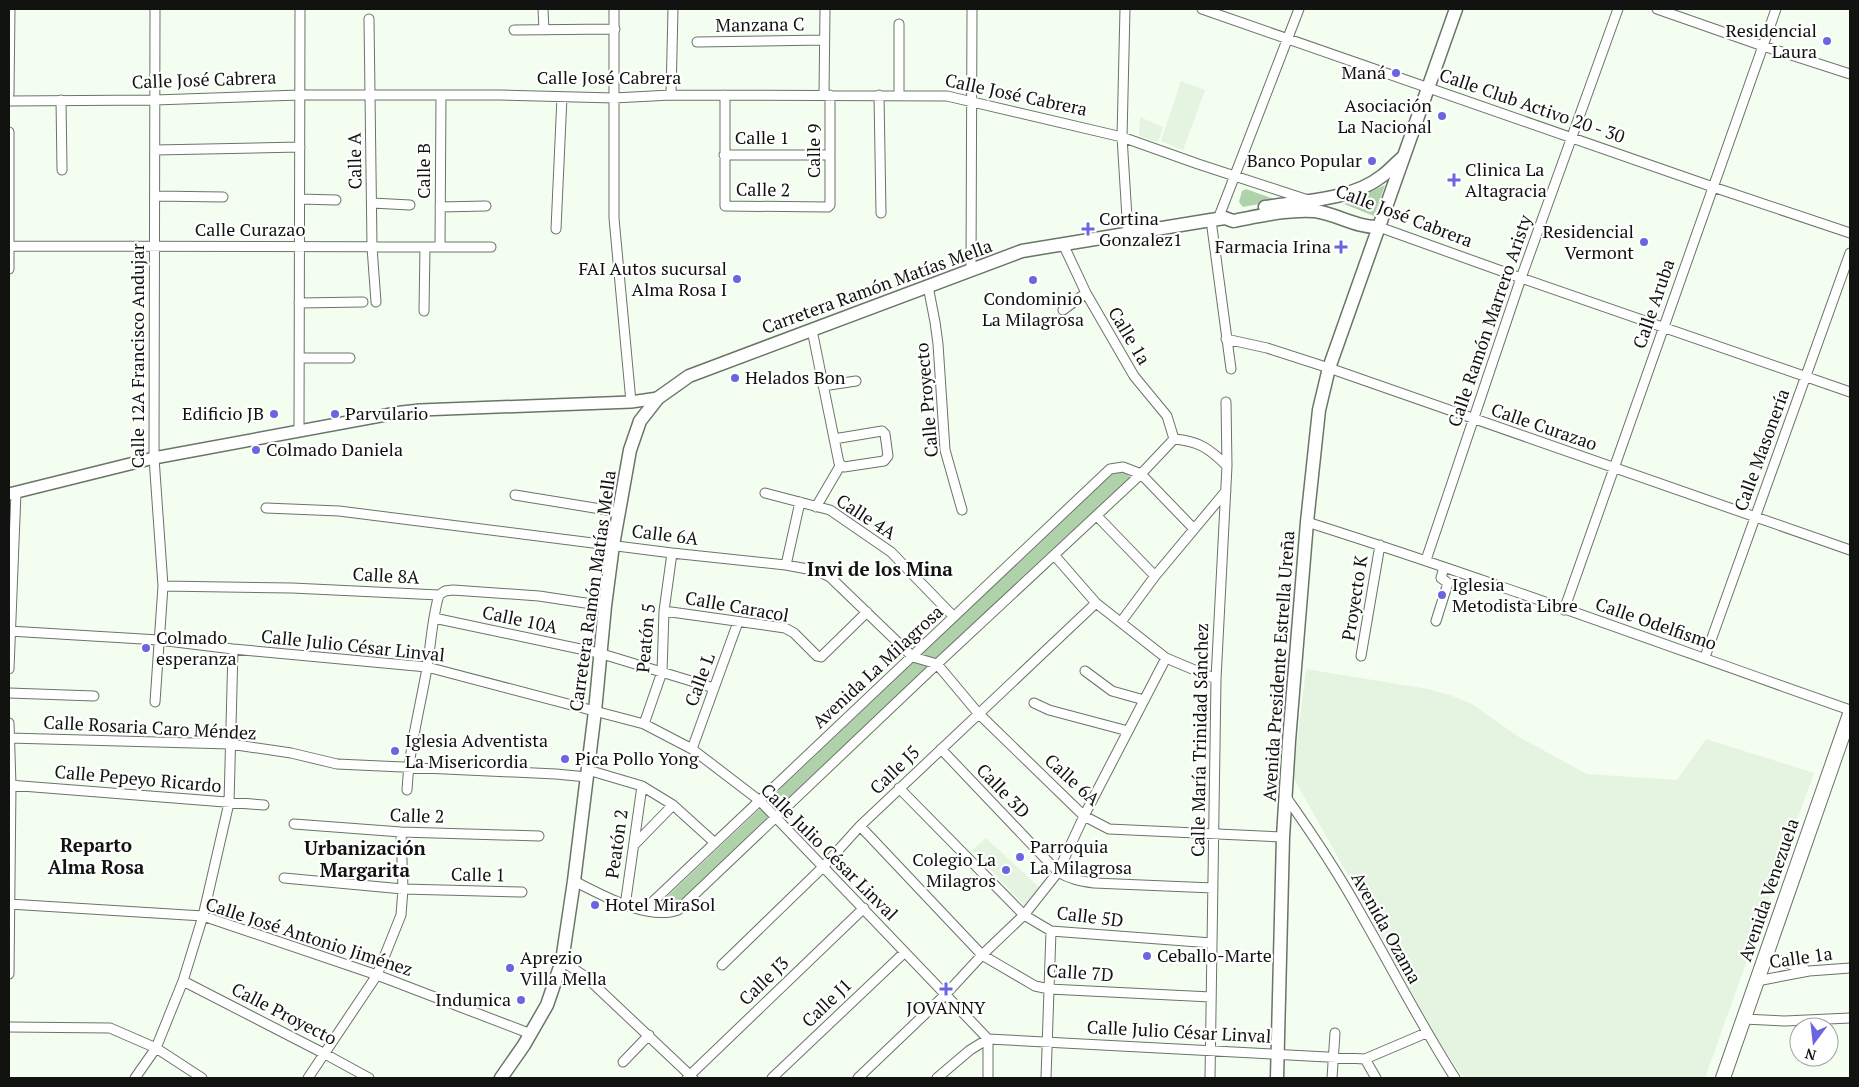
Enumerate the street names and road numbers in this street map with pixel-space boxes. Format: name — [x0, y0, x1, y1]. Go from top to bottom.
street label: Manzana C — [715, 11, 805, 37]
street label: Calle Club Activo 20 - 30 — [1436, 62, 1628, 148]
street label: Calle José Cabrera — [131, 64, 277, 94]
street label: Calle José Cabrera — [537, 65, 681, 89]
street label: Calle José Cabrera — [943, 67, 1089, 121]
street label: Calle 9 — [801, 124, 825, 178]
street label: Calle 1 — [735, 125, 789, 149]
street label: Calle A — [341, 132, 366, 190]
street label: Calle B — [411, 143, 435, 199]
street label: Calle 2 — [736, 177, 790, 201]
street label: Calle José Cabrera — [1332, 178, 1476, 252]
street label: Calle Ramón Marrero Aristy — [1441, 211, 1537, 430]
street label: Calle Curazao — [195, 217, 305, 241]
street label: Carretera Ramón Matías Mella — [758, 233, 995, 339]
street label: Calle 12A Francisco Andujar — [125, 243, 149, 469]
street label: Calle Aruba — [1627, 256, 1680, 352]
street label: Calle 1a — [1103, 302, 1157, 369]
street label: Calle Proyecto — [909, 342, 943, 458]
street label: Calle Masonería — [1728, 385, 1794, 514]
street label: Calle Curazao — [1488, 397, 1601, 455]
street label: Carretera Ramón Matías Mella — [563, 469, 621, 713]
street label: Calle 4A — [832, 488, 902, 545]
street label: Calle 6A — [630, 518, 700, 550]
street label: Avenida Presidente Estrella Ureña — [1257, 530, 1299, 802]
street label: Proyecto K — [1335, 553, 1373, 642]
street label: Calle 8A — [352, 561, 421, 589]
street label: Calle Caracol — [683, 585, 791, 627]
street label: Calle Odelfismo — [1592, 591, 1720, 655]
street label: Calle 10A — [480, 599, 561, 639]
street label: Avenida La Milagrosa — [807, 599, 948, 733]
street label: Peatón 5 — [630, 602, 660, 674]
street label: Calle Julio César Linval — [260, 623, 446, 667]
street label: Calle María Trinidad Sánchez — [1185, 623, 1213, 857]
street label: Calle L — [678, 650, 720, 710]
street label: Calle Rosaria Caro Méndez — [43, 709, 257, 745]
street label: Calle J5 — [864, 740, 924, 799]
street label: Calle 6A — [1040, 748, 1106, 811]
street label: Calle 3D — [972, 758, 1036, 823]
street label: Calle Pepeyo Ricardo — [54, 759, 223, 797]
street label: Calle Julio César Linval — [756, 778, 903, 925]
street label: Calle 2 — [389, 802, 445, 828]
street label: Peatón 2 — [599, 808, 633, 880]
street label: Avenida Venezuela — [1732, 815, 1804, 964]
street label: Calle 1 — [451, 862, 505, 886]
street label: Avenida Ozama — [1346, 868, 1427, 988]
street label: Calle José Antonio Jiménez — [203, 891, 416, 981]
street label: Calle 5D — [1055, 900, 1125, 932]
street label: Calle 1a — [1768, 941, 1834, 973]
street label: Calle J3 — [733, 951, 793, 1010]
street label: Calle 7D — [1046, 958, 1114, 986]
street label: Calle J1 — [796, 973, 856, 1032]
street label: Calle Proyecto — [228, 976, 341, 1050]
street label: Calle Julio César Linval — [1086, 1014, 1272, 1048]

